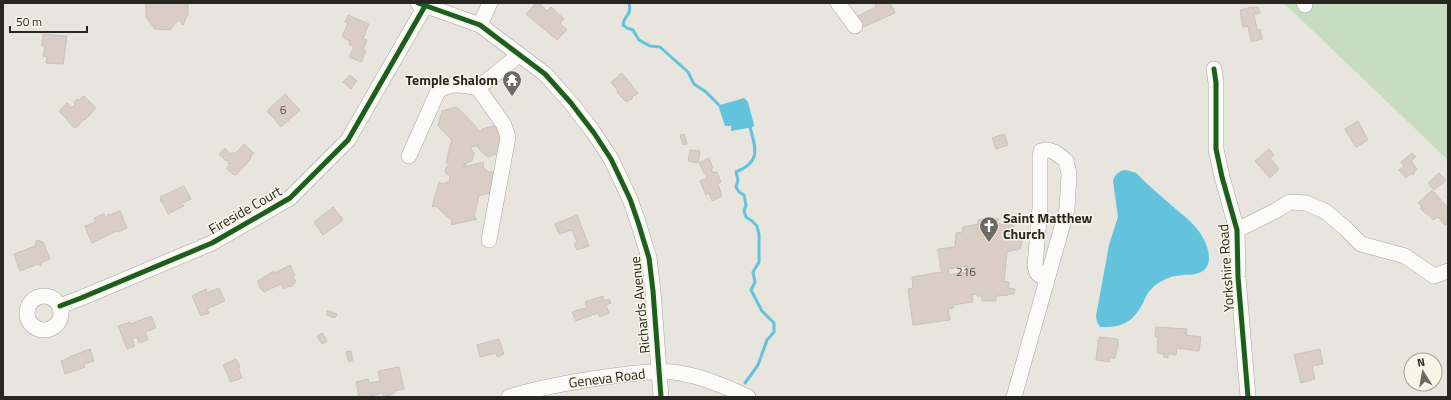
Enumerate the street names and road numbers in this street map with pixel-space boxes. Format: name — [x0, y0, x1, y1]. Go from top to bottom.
street label: Fireside Court — [204, 180, 285, 239]
street label: Yorkshire Road — [1212, 224, 1239, 313]
street label: Richards Avenue — [624, 255, 655, 355]
street label: Geneva Road — [567, 362, 647, 393]

